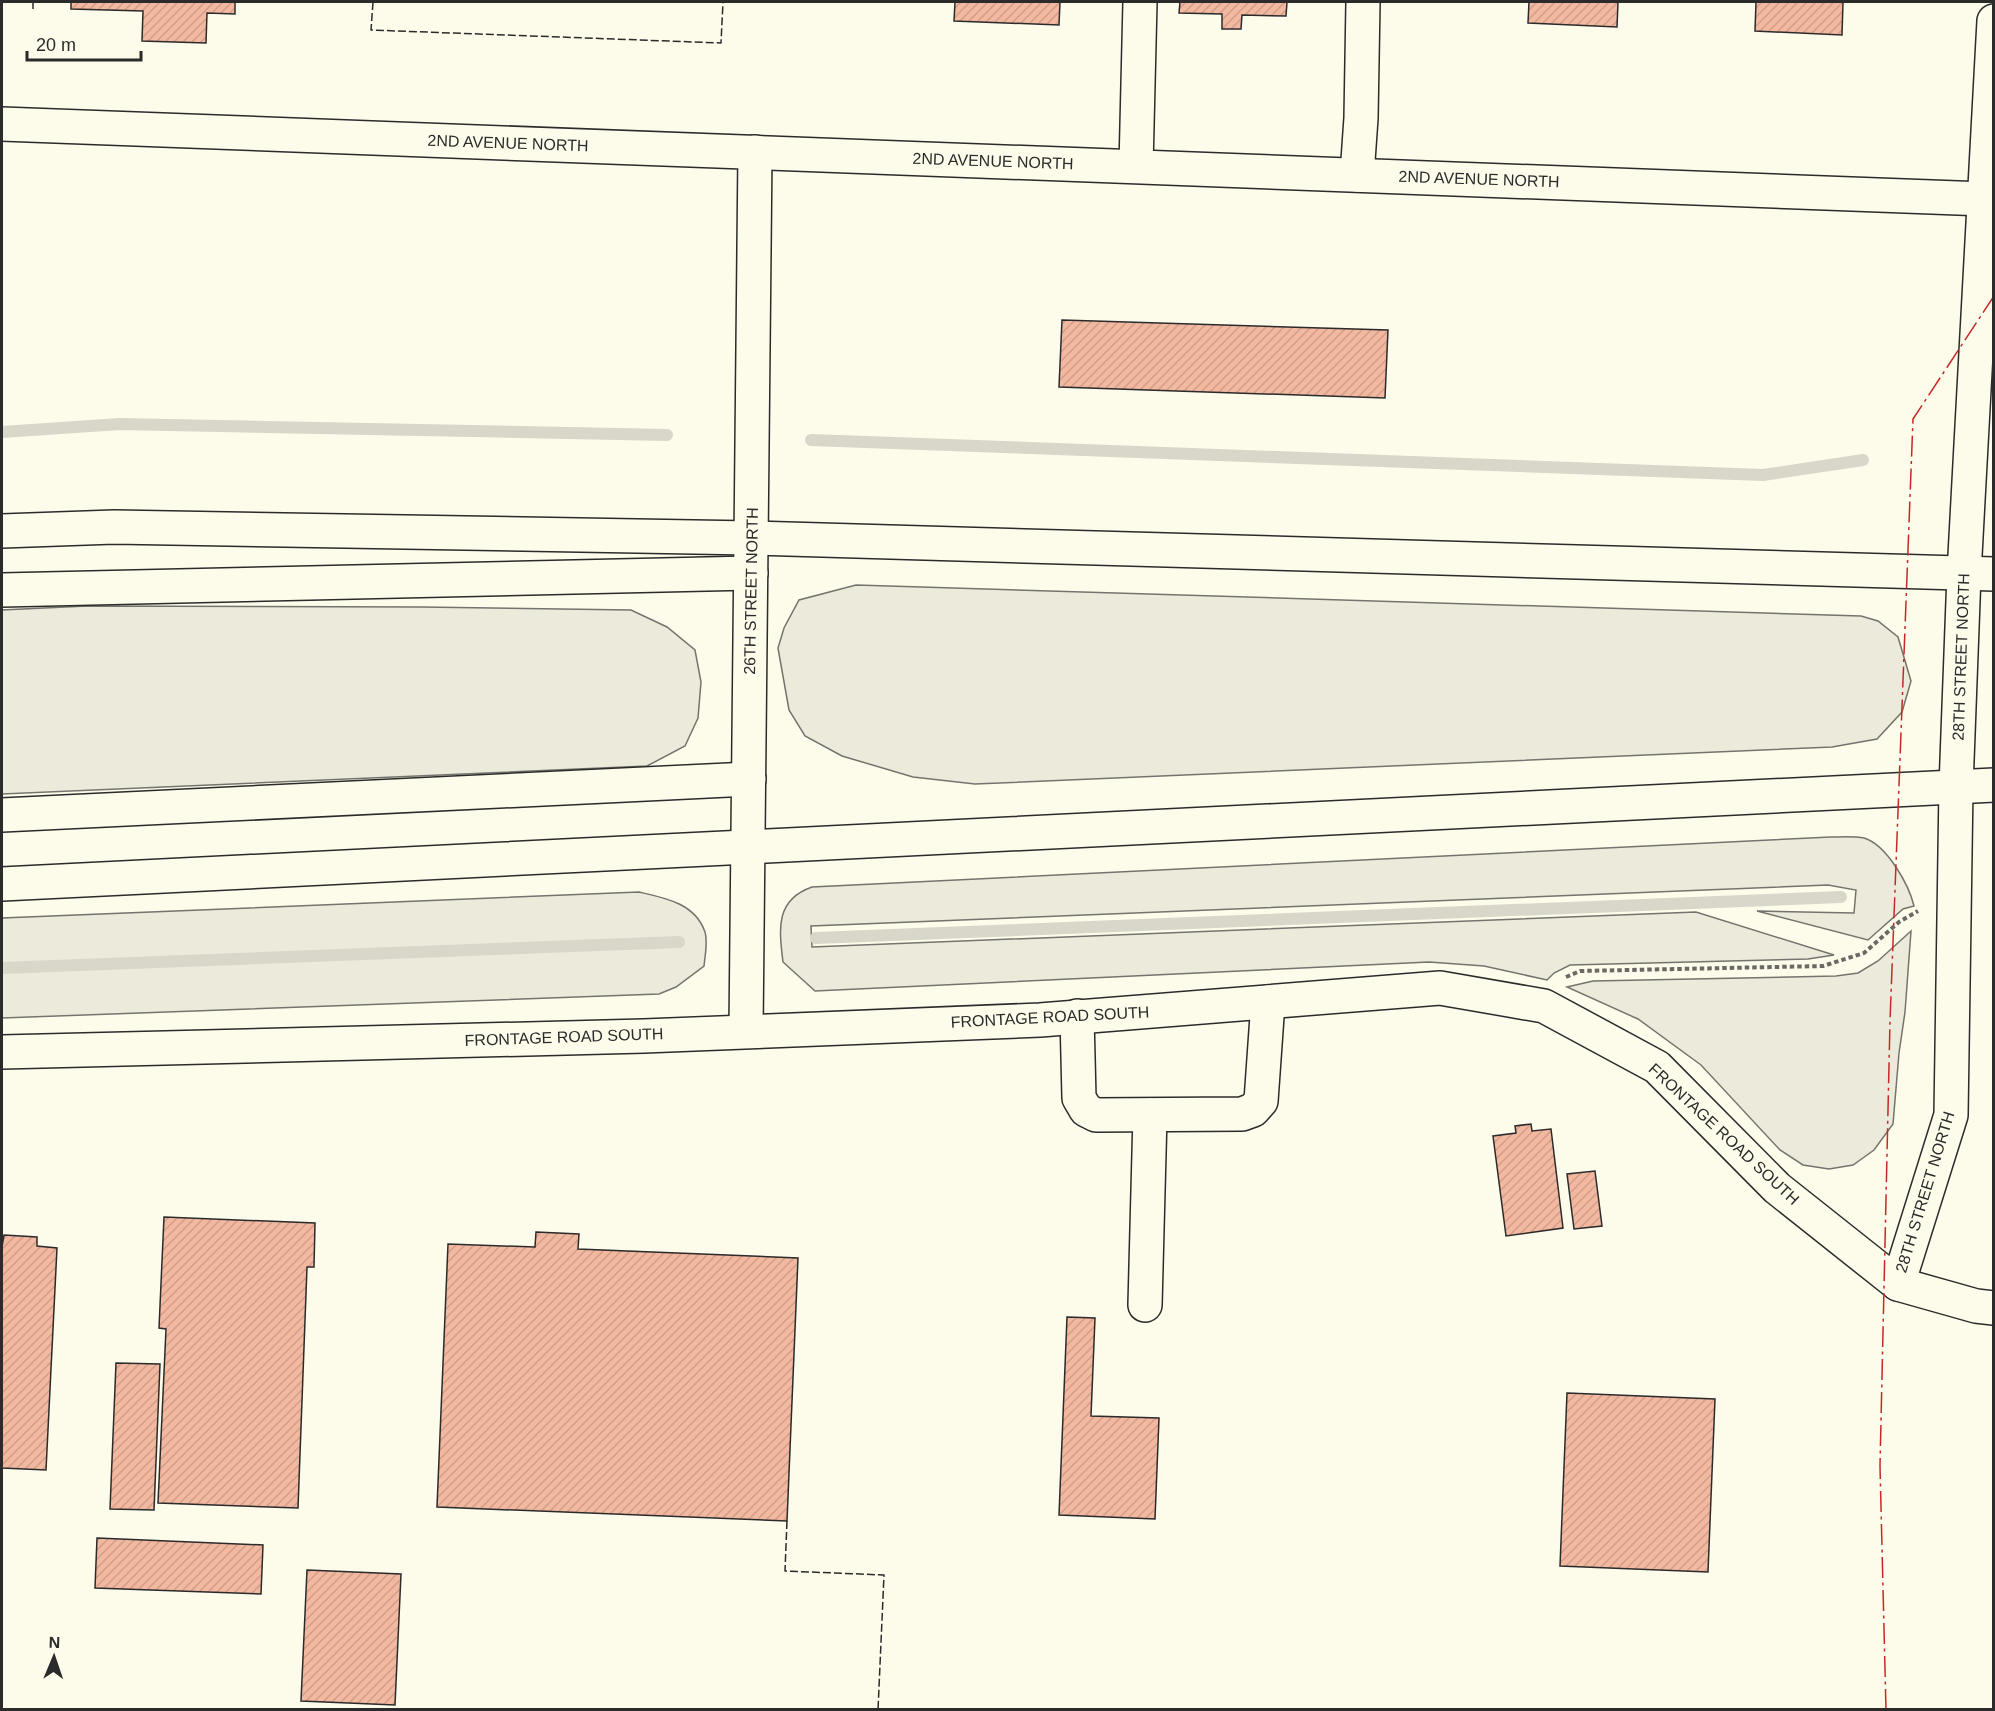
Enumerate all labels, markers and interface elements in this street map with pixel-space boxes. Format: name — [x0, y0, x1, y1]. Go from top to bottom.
scale bar — [27, 24, 141, 62]
text: 20 m — [36, 35, 76, 55]
street label: 2ND AVENUE NORTH — [427, 132, 589, 154]
street label: 2ND AVENUE NORTH — [912, 150, 1074, 172]
street label: 2ND AVENUE NORTH — [1398, 168, 1560, 190]
street label: 26TH STREET NORTH — [741, 507, 761, 675]
street label: 28TH STREET NORTH — [1950, 573, 1972, 741]
street label: FRONTAGE ROAD SOUTH — [950, 1003, 1150, 1031]
street label: FRONTAGE ROAD SOUTH — [464, 1025, 664, 1049]
street label: FRONTAGE ROAD SOUTH — [1645, 1060, 1803, 1208]
street label: 28TH STREET NORTH — [1892, 1109, 1958, 1275]
north arrow — [24, 1627, 84, 1687]
text: N — [48, 1634, 61, 1651]

